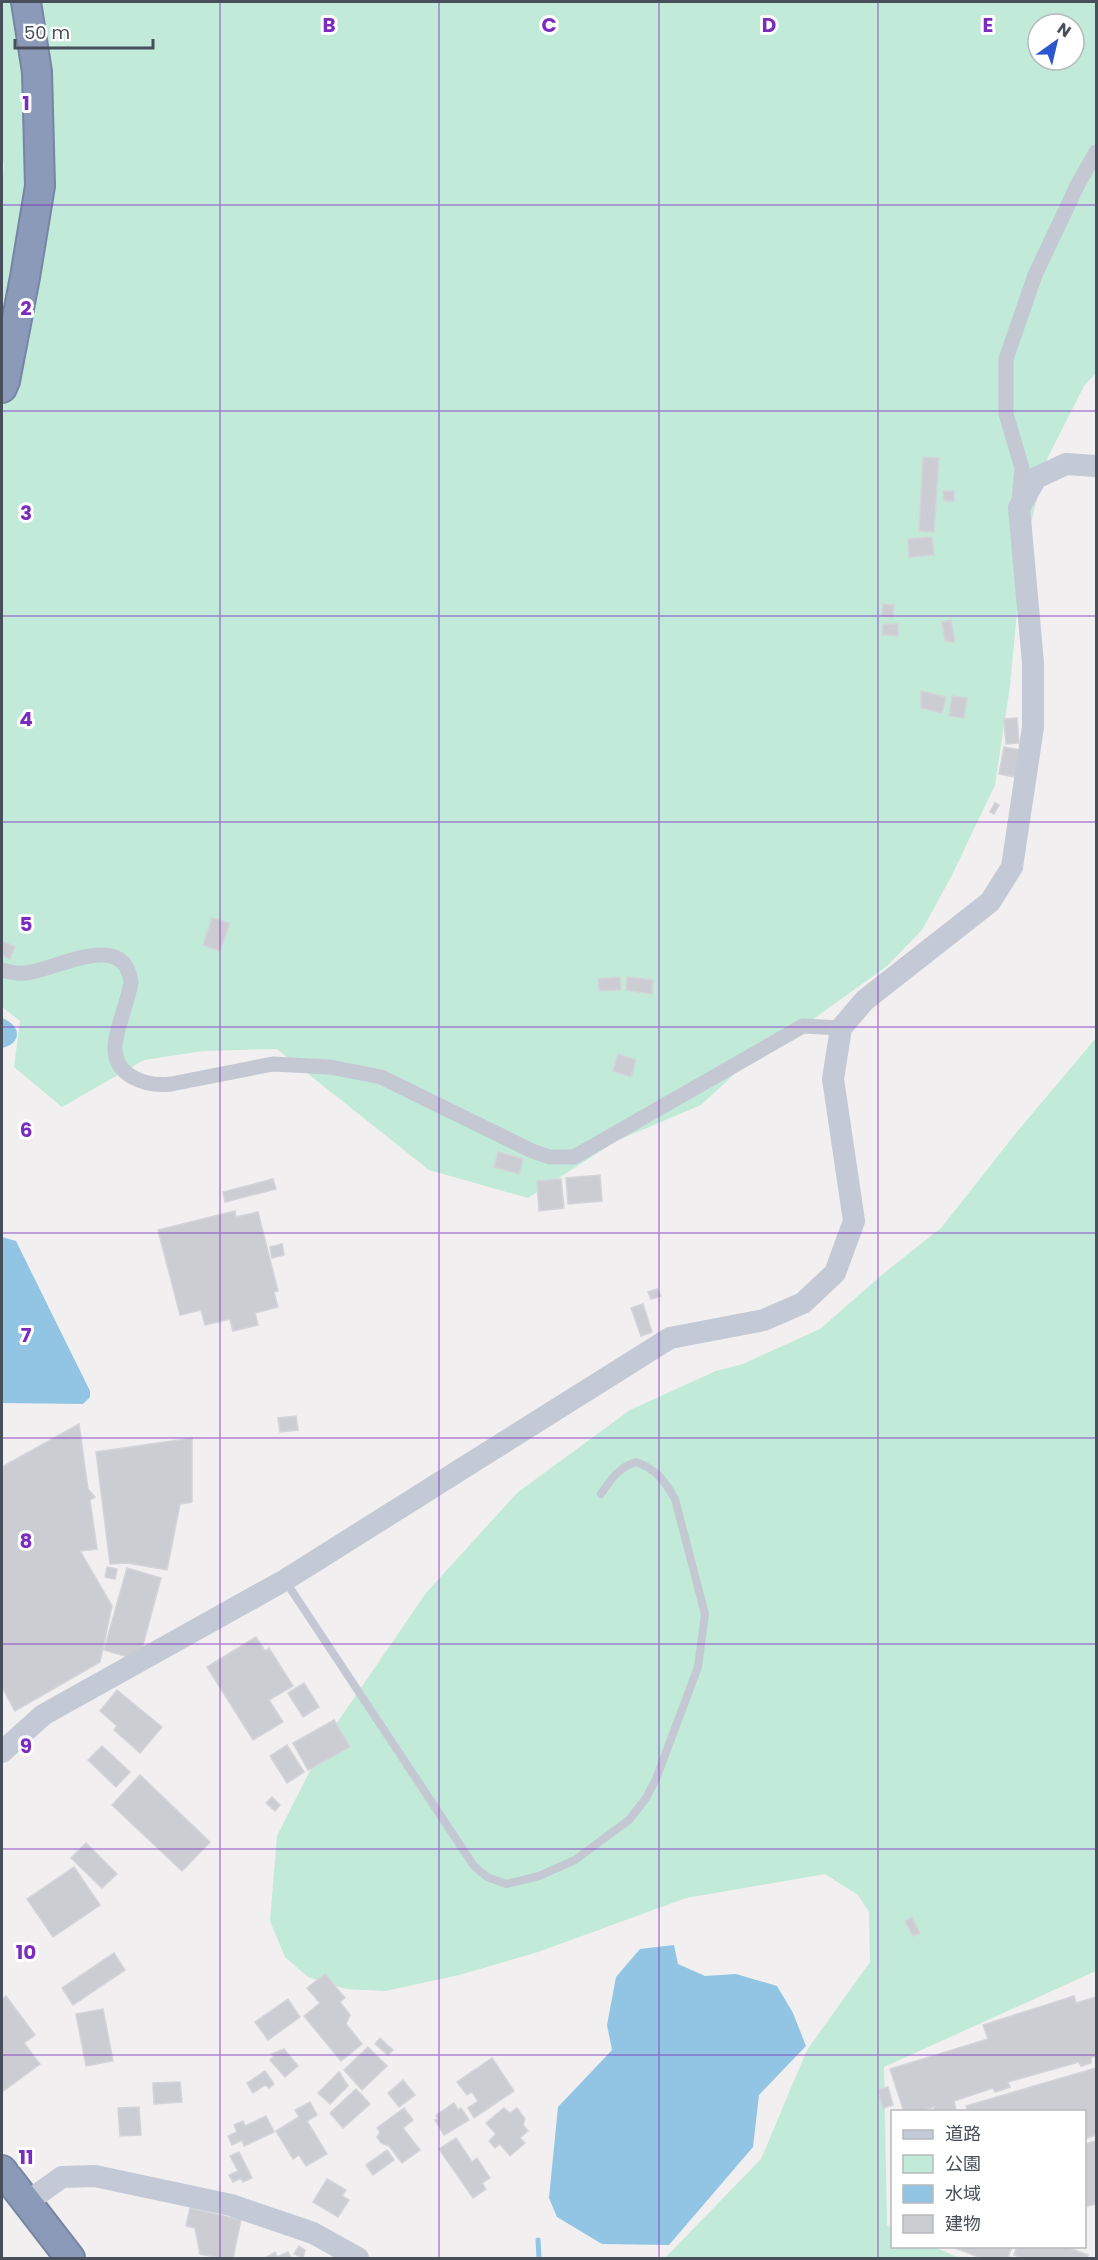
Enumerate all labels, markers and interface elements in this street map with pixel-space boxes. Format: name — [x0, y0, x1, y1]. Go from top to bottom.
text: B — [322, 11, 336, 39]
text: C — [541, 11, 557, 39]
text: D — [762, 11, 776, 39]
text: E — [983, 11, 993, 39]
scale bar — [15, 12, 153, 50]
north arrow — [1026, 12, 1086, 72]
text: N — [1053, 17, 1076, 43]
text: 50 m — [24, 20, 70, 45]
text: 1 — [22, 89, 30, 117]
text: 2 — [20, 294, 32, 322]
text: 3 — [20, 499, 32, 527]
text: 4 — [19, 705, 33, 733]
text: 5 — [20, 910, 33, 938]
text: 6 — [20, 1116, 32, 1144]
text: 7 — [21, 1321, 32, 1349]
text: 8 — [20, 1527, 32, 1555]
text: 9 — [20, 1732, 32, 1760]
text: 10 — [16, 1938, 36, 1966]
legend — [891, 2110, 1086, 2248]
text: 道路 — [945, 2121, 981, 2146]
text: 11 — [18, 2143, 34, 2171]
text: 公園 — [945, 2151, 981, 2176]
text: 水域 — [945, 2181, 981, 2206]
text: 建物 — [945, 2211, 981, 2236]

